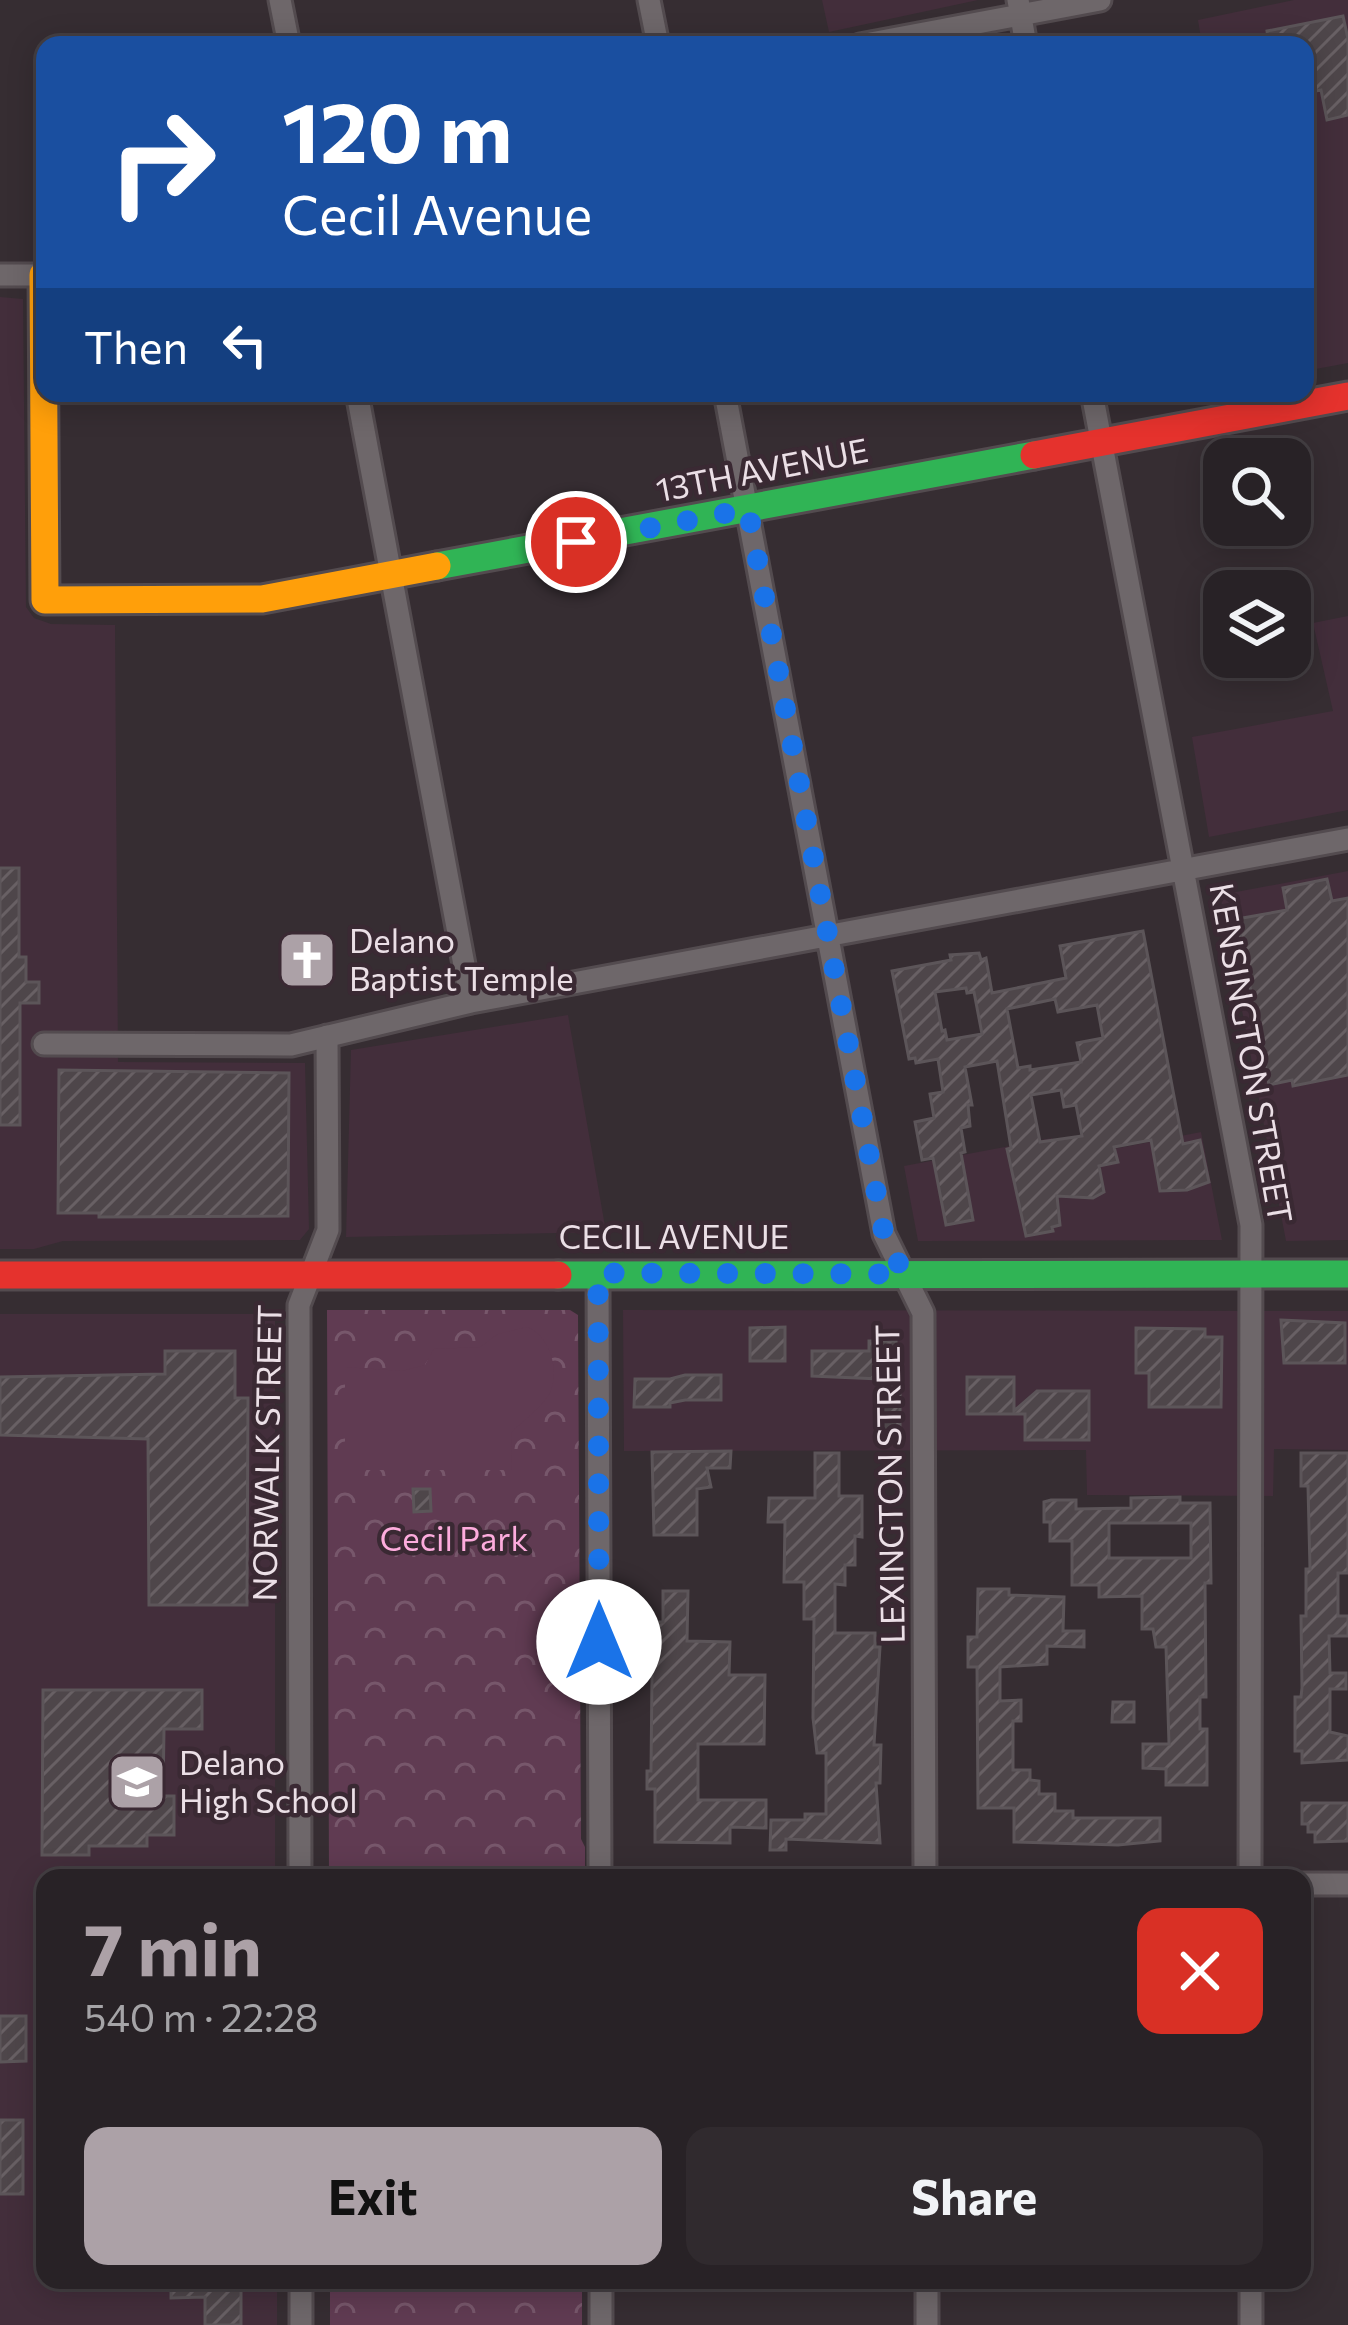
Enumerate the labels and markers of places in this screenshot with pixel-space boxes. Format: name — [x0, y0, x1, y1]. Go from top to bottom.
pin — [525, 491, 627, 593]
place label: Delano Baptist Temple — [349, 919, 574, 998]
church icon: Delano Baptist Temple — [276, 929, 338, 991]
place label: Delano High School — [179, 1741, 358, 1820]
school or university icon: Delano High School — [106, 1751, 168, 1813]

